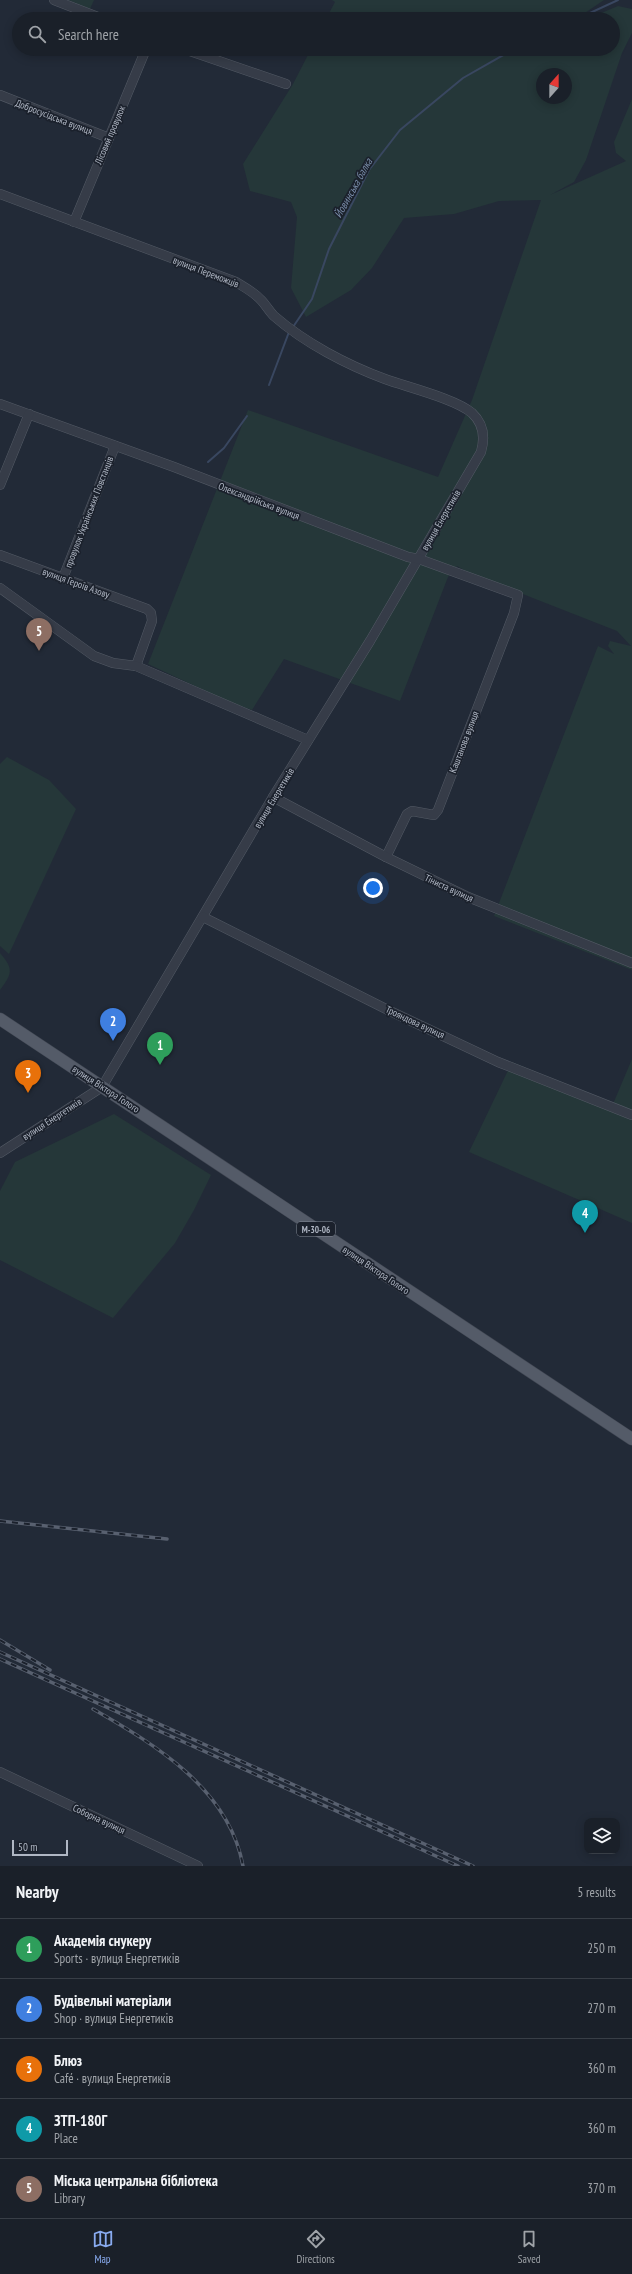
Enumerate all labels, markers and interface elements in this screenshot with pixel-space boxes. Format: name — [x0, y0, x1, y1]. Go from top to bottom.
search box — [12, 12, 620, 56]
icon: search — [26, 23, 48, 45]
text: Search here — [58, 25, 119, 44]
north arrow — [536, 68, 572, 104]
street label: Добросусідська вулиця — [14, 96, 95, 138]
street label: Лісовий провулок — [91, 103, 128, 167]
water label: Йовинська балка — [331, 155, 375, 220]
street label: вулиця Переможців — [171, 253, 241, 291]
street label: провулок Українських Повстанців — [62, 454, 116, 570]
street label: Олександрійська вулиця — [216, 479, 302, 523]
street label: вулиця Енергетиків — [418, 487, 464, 553]
street label: вулиця Героїв Азову — [41, 565, 112, 601]
pin: 5 — [26, 618, 52, 651]
street label: Каштанова вулиця — [446, 709, 482, 775]
street label: вулиця Енергетиків — [251, 765, 297, 831]
street label: Тіниста вулиця — [423, 871, 476, 905]
your location — [363, 878, 383, 898]
street label: Трояндова вулиця — [383, 1003, 447, 1041]
pin: 2 — [100, 1008, 126, 1041]
pin: 1 — [147, 1032, 173, 1065]
pin: 3 — [15, 1060, 41, 1093]
street label: вулиця Віктора Голого — [70, 1062, 142, 1116]
street label: вулиця Енергетиків — [20, 1095, 84, 1143]
pin: 4 — [572, 1200, 598, 1233]
road number: М-30-06 — [297, 1222, 335, 1236]
street label: вулиця Віктора Голого — [340, 1243, 412, 1297]
street label: Соборна вулиця — [71, 1801, 127, 1837]
map controls — [584, 1818, 620, 1854]
button: layers — [584, 1818, 620, 1854]
scale bar — [12, 1838, 68, 1857]
text: 50 m — [18, 1840, 37, 1854]
text: Nearby — [16, 1881, 59, 1903]
text: 5 results — [577, 1884, 616, 1901]
text: Академія снукеру — [54, 1931, 151, 1950]
text: 1 — [26, 1940, 32, 1957]
text: 250 m — [587, 1940, 616, 1957]
text: Sports · вулиця Енергетиків — [54, 1950, 180, 1967]
text: Будівельні матеріали — [54, 1991, 171, 2010]
text: 2 — [26, 2000, 32, 2017]
text: 270 m — [587, 2000, 616, 2017]
text: Shop · вулиця Енергетиків — [54, 2010, 174, 2027]
text: Блюз — [54, 2051, 82, 2070]
text: 3 — [26, 2060, 32, 2077]
text: 360 m — [587, 2060, 616, 2077]
text: Café · вулиця Енергетиків — [54, 2070, 171, 2087]
text: ЗТП-180Г — [54, 2111, 107, 2130]
text: 4 — [26, 2120, 32, 2137]
text: 360 m — [587, 2120, 616, 2137]
text: Place — [54, 2130, 78, 2147]
text: Міська центральна бібліотека — [54, 2171, 218, 2190]
text: 5 — [26, 2180, 32, 2197]
text: 370 m — [587, 2180, 616, 2197]
text: Library — [54, 2190, 85, 2207]
tab: Map — [92, 2228, 114, 2266]
tab: Directions — [297, 2228, 335, 2266]
tab: Saved — [518, 2228, 540, 2266]

